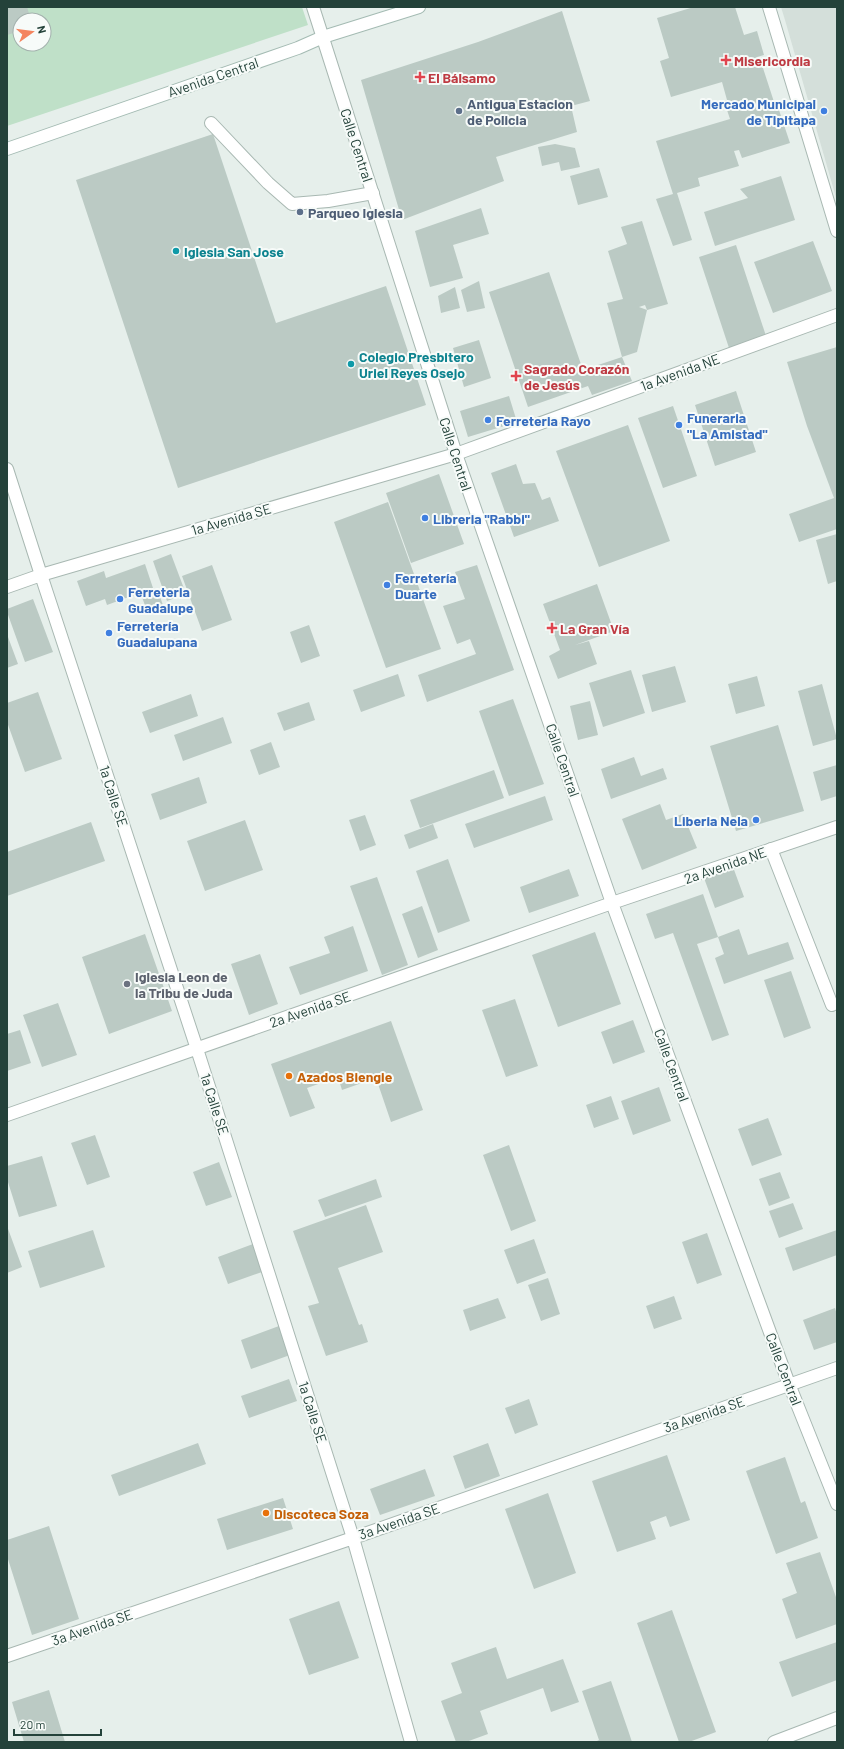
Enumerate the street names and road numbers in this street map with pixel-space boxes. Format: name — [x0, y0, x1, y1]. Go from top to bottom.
street label: Avenida Central — [165, 54, 261, 100]
street label: Calle Central — [337, 106, 377, 184]
street label: 1a Avenida NE — [638, 350, 722, 394]
street label: Calle Central — [436, 415, 476, 493]
street label: 1a Avenida SE — [189, 500, 273, 538]
street label: Calle Central — [543, 721, 583, 799]
street label: 1a Calle SE — [96, 763, 132, 829]
street label: 2a Avenida NE — [682, 843, 768, 887]
street label: 2a Avenida SE — [267, 987, 353, 1031]
street label: Calle Central — [651, 1026, 693, 1104]
street label: 1a Calle SE — [197, 1071, 233, 1137]
street label: Calle Central — [762, 1330, 806, 1408]
street label: 1a Calle SE — [295, 1379, 331, 1445]
street label: 3a Avenida SE — [661, 1392, 747, 1436]
street label: 3a Avenida SE — [356, 1499, 442, 1543]
street label: 3a Avenida SE — [49, 1605, 135, 1649]

